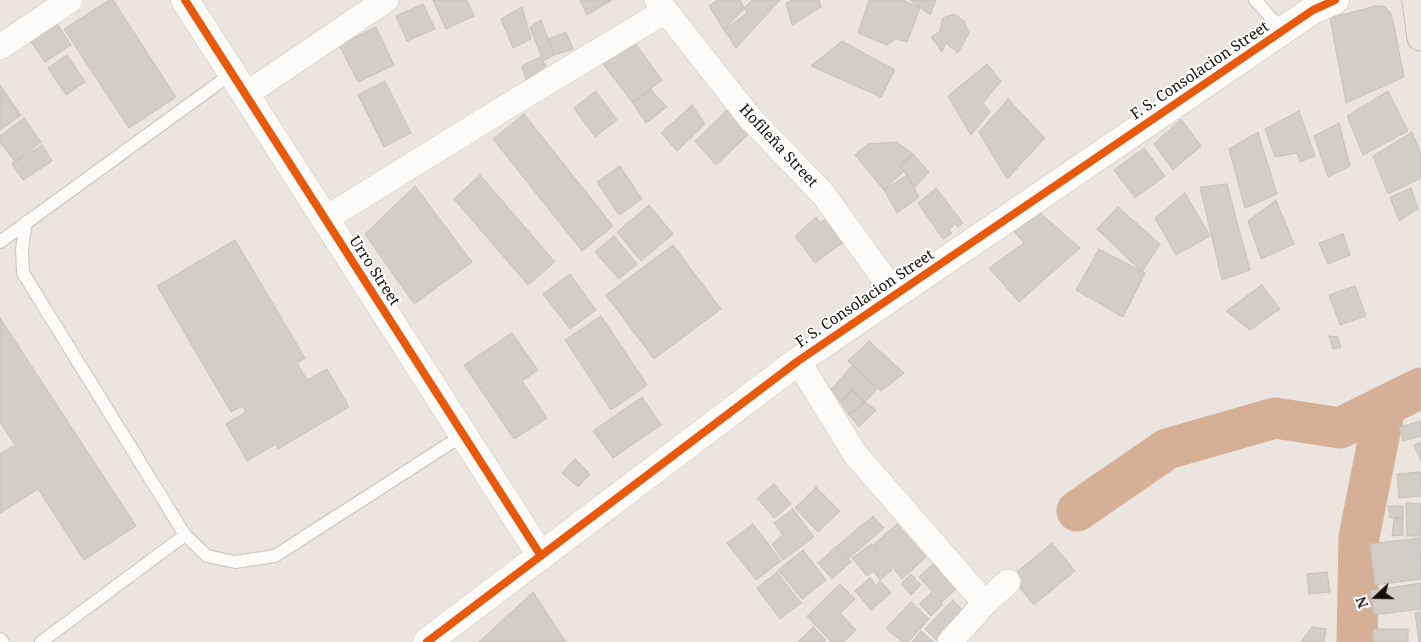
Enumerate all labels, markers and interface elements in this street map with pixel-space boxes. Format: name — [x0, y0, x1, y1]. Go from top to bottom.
street label: F. S. Consolacion Street — [1127, 18, 1273, 124]
street label: Hofileña Street — [735, 101, 821, 191]
street label: Urro Street — [345, 233, 403, 309]
street label: F. S. Consolacion Street — [792, 246, 938, 352]
north arrow — [1351, 572, 1401, 622]
text: N — [1351, 594, 1372, 611]

